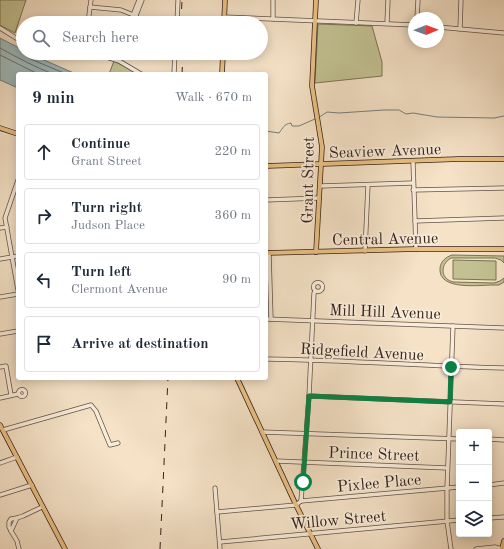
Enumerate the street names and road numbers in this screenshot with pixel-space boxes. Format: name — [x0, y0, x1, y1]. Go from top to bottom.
street label: Grant Street — [300, 136, 318, 224]
street label: Seaview Avenue — [329, 142, 442, 162]
street label: Central Avenue — [332, 231, 438, 249]
street label: Mill Hill Avenue — [329, 303, 441, 323]
street label: Ridgefield Avenue — [300, 342, 424, 364]
street label: Prince Street — [328, 445, 420, 465]
street label: Pixlee Place — [336, 472, 422, 496]
street label: Willow Street — [289, 509, 387, 533]

